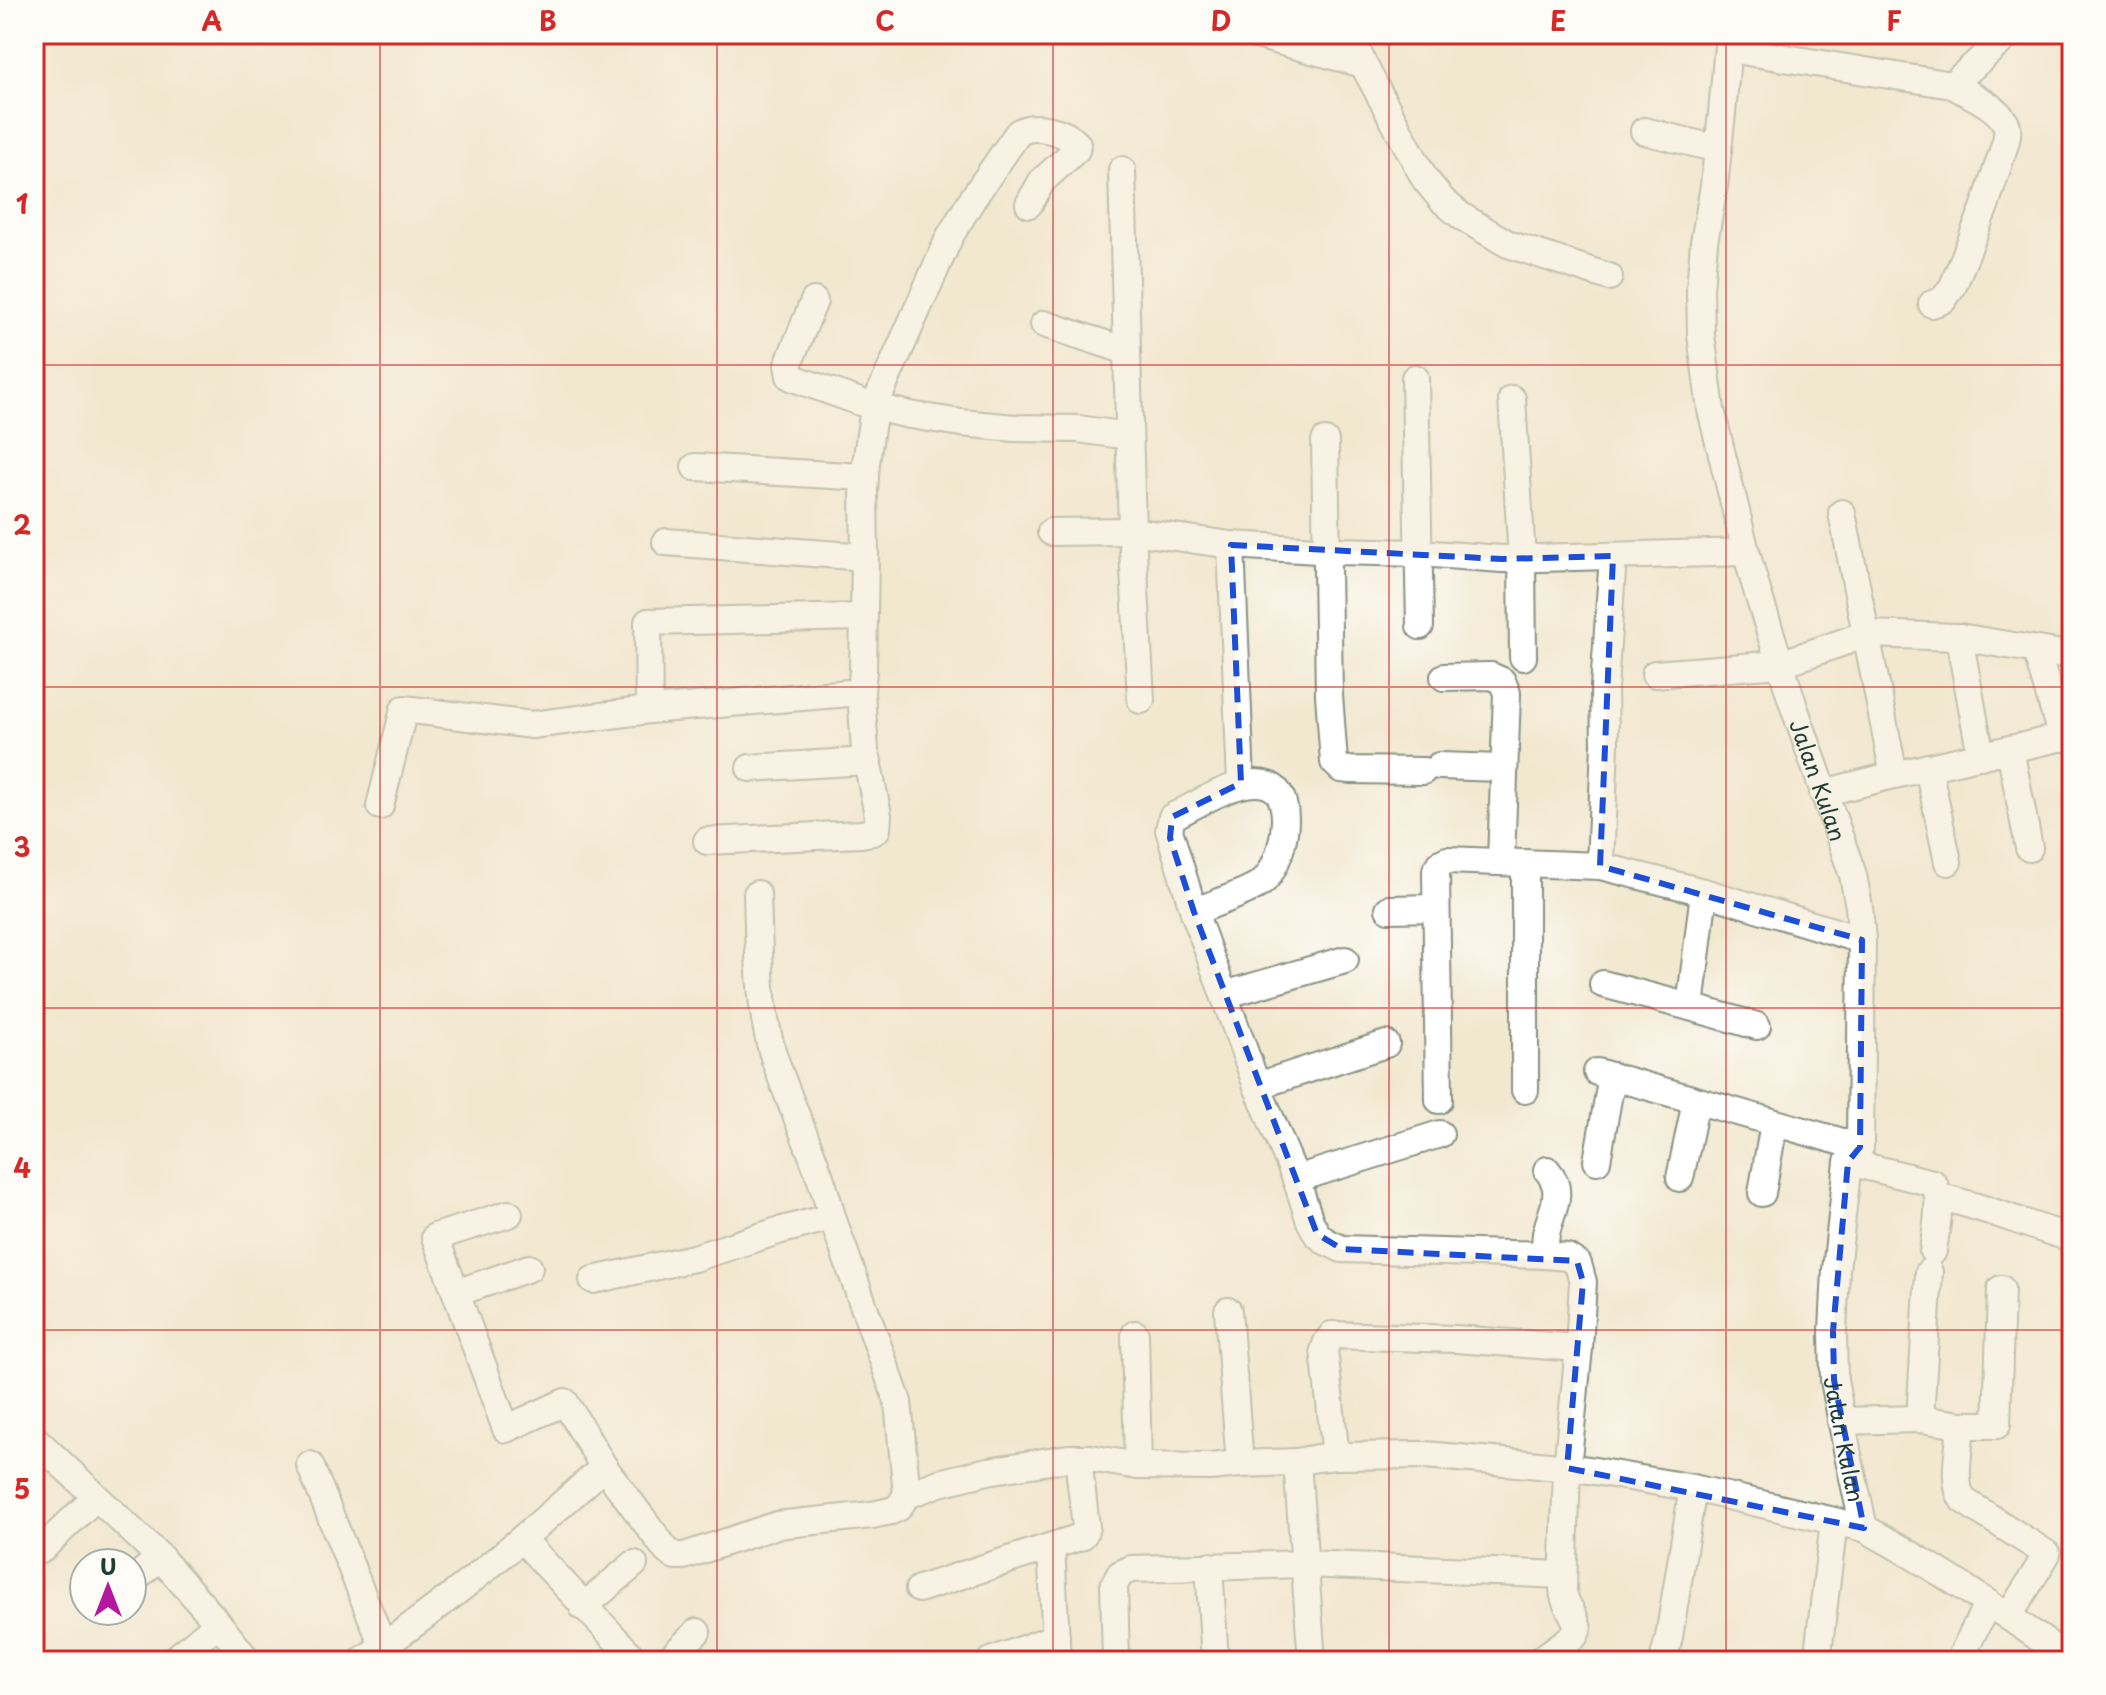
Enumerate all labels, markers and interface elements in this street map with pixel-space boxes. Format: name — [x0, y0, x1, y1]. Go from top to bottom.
text: A — [202, 1, 222, 40]
text: B — [539, 1, 557, 40]
text: C — [875, 1, 895, 40]
text: D — [1211, 1, 1231, 40]
text: E — [1550, 1, 1566, 40]
text: F — [1886, 1, 1902, 40]
text: 1 — [16, 184, 28, 223]
text: 2 — [13, 505, 31, 544]
street label: Jalan Kulan — [1783, 714, 1856, 845]
text: 3 — [13, 827, 31, 866]
text: 4 — [13, 1148, 31, 1187]
street label: Jalan Kulan — [1817, 1374, 1874, 1505]
text: 5 — [14, 1469, 30, 1508]
north arrow — [68, 1547, 148, 1627]
text: U — [100, 1549, 116, 1582]

